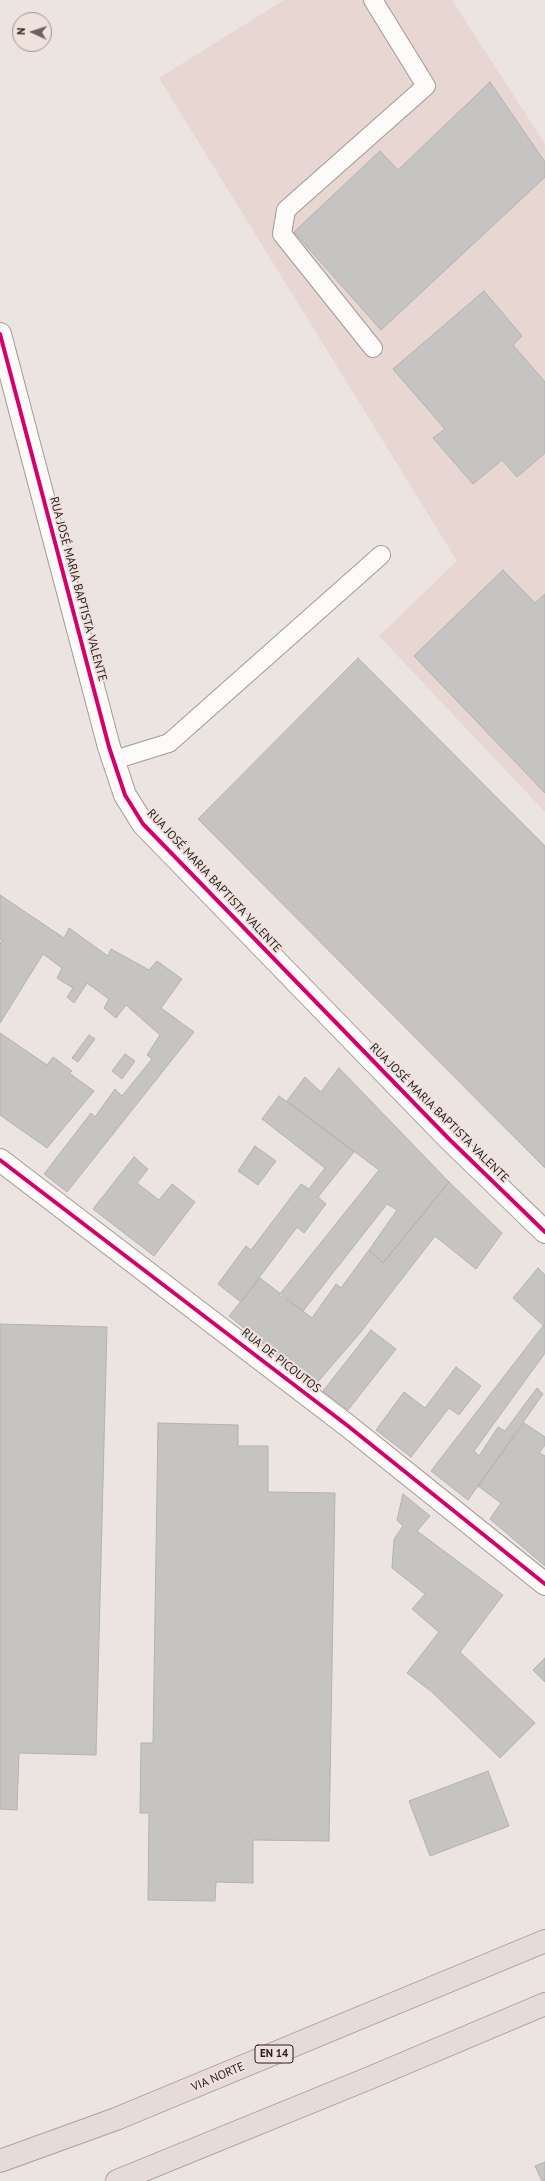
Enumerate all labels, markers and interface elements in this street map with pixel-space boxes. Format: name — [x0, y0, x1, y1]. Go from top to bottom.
north arrow — [12, 12, 52, 52]
text: N — [14, 27, 28, 35]
street label: RUA JOSÉ MARIA BAPTISTA VALENTE — [46, 495, 110, 683]
street label: RUA JOSÉ MARIA BAPTISTA VALENTE — [144, 806, 284, 956]
street label: RUA JOSÉ MARIA BAPTISTA VALENTE — [367, 1041, 511, 1185]
street label: RUA DE PICOUTOS — [239, 1326, 323, 1396]
road number: EN 14 — [255, 2045, 293, 2063]
street label: VIA NORTE — [189, 2059, 247, 2095]

